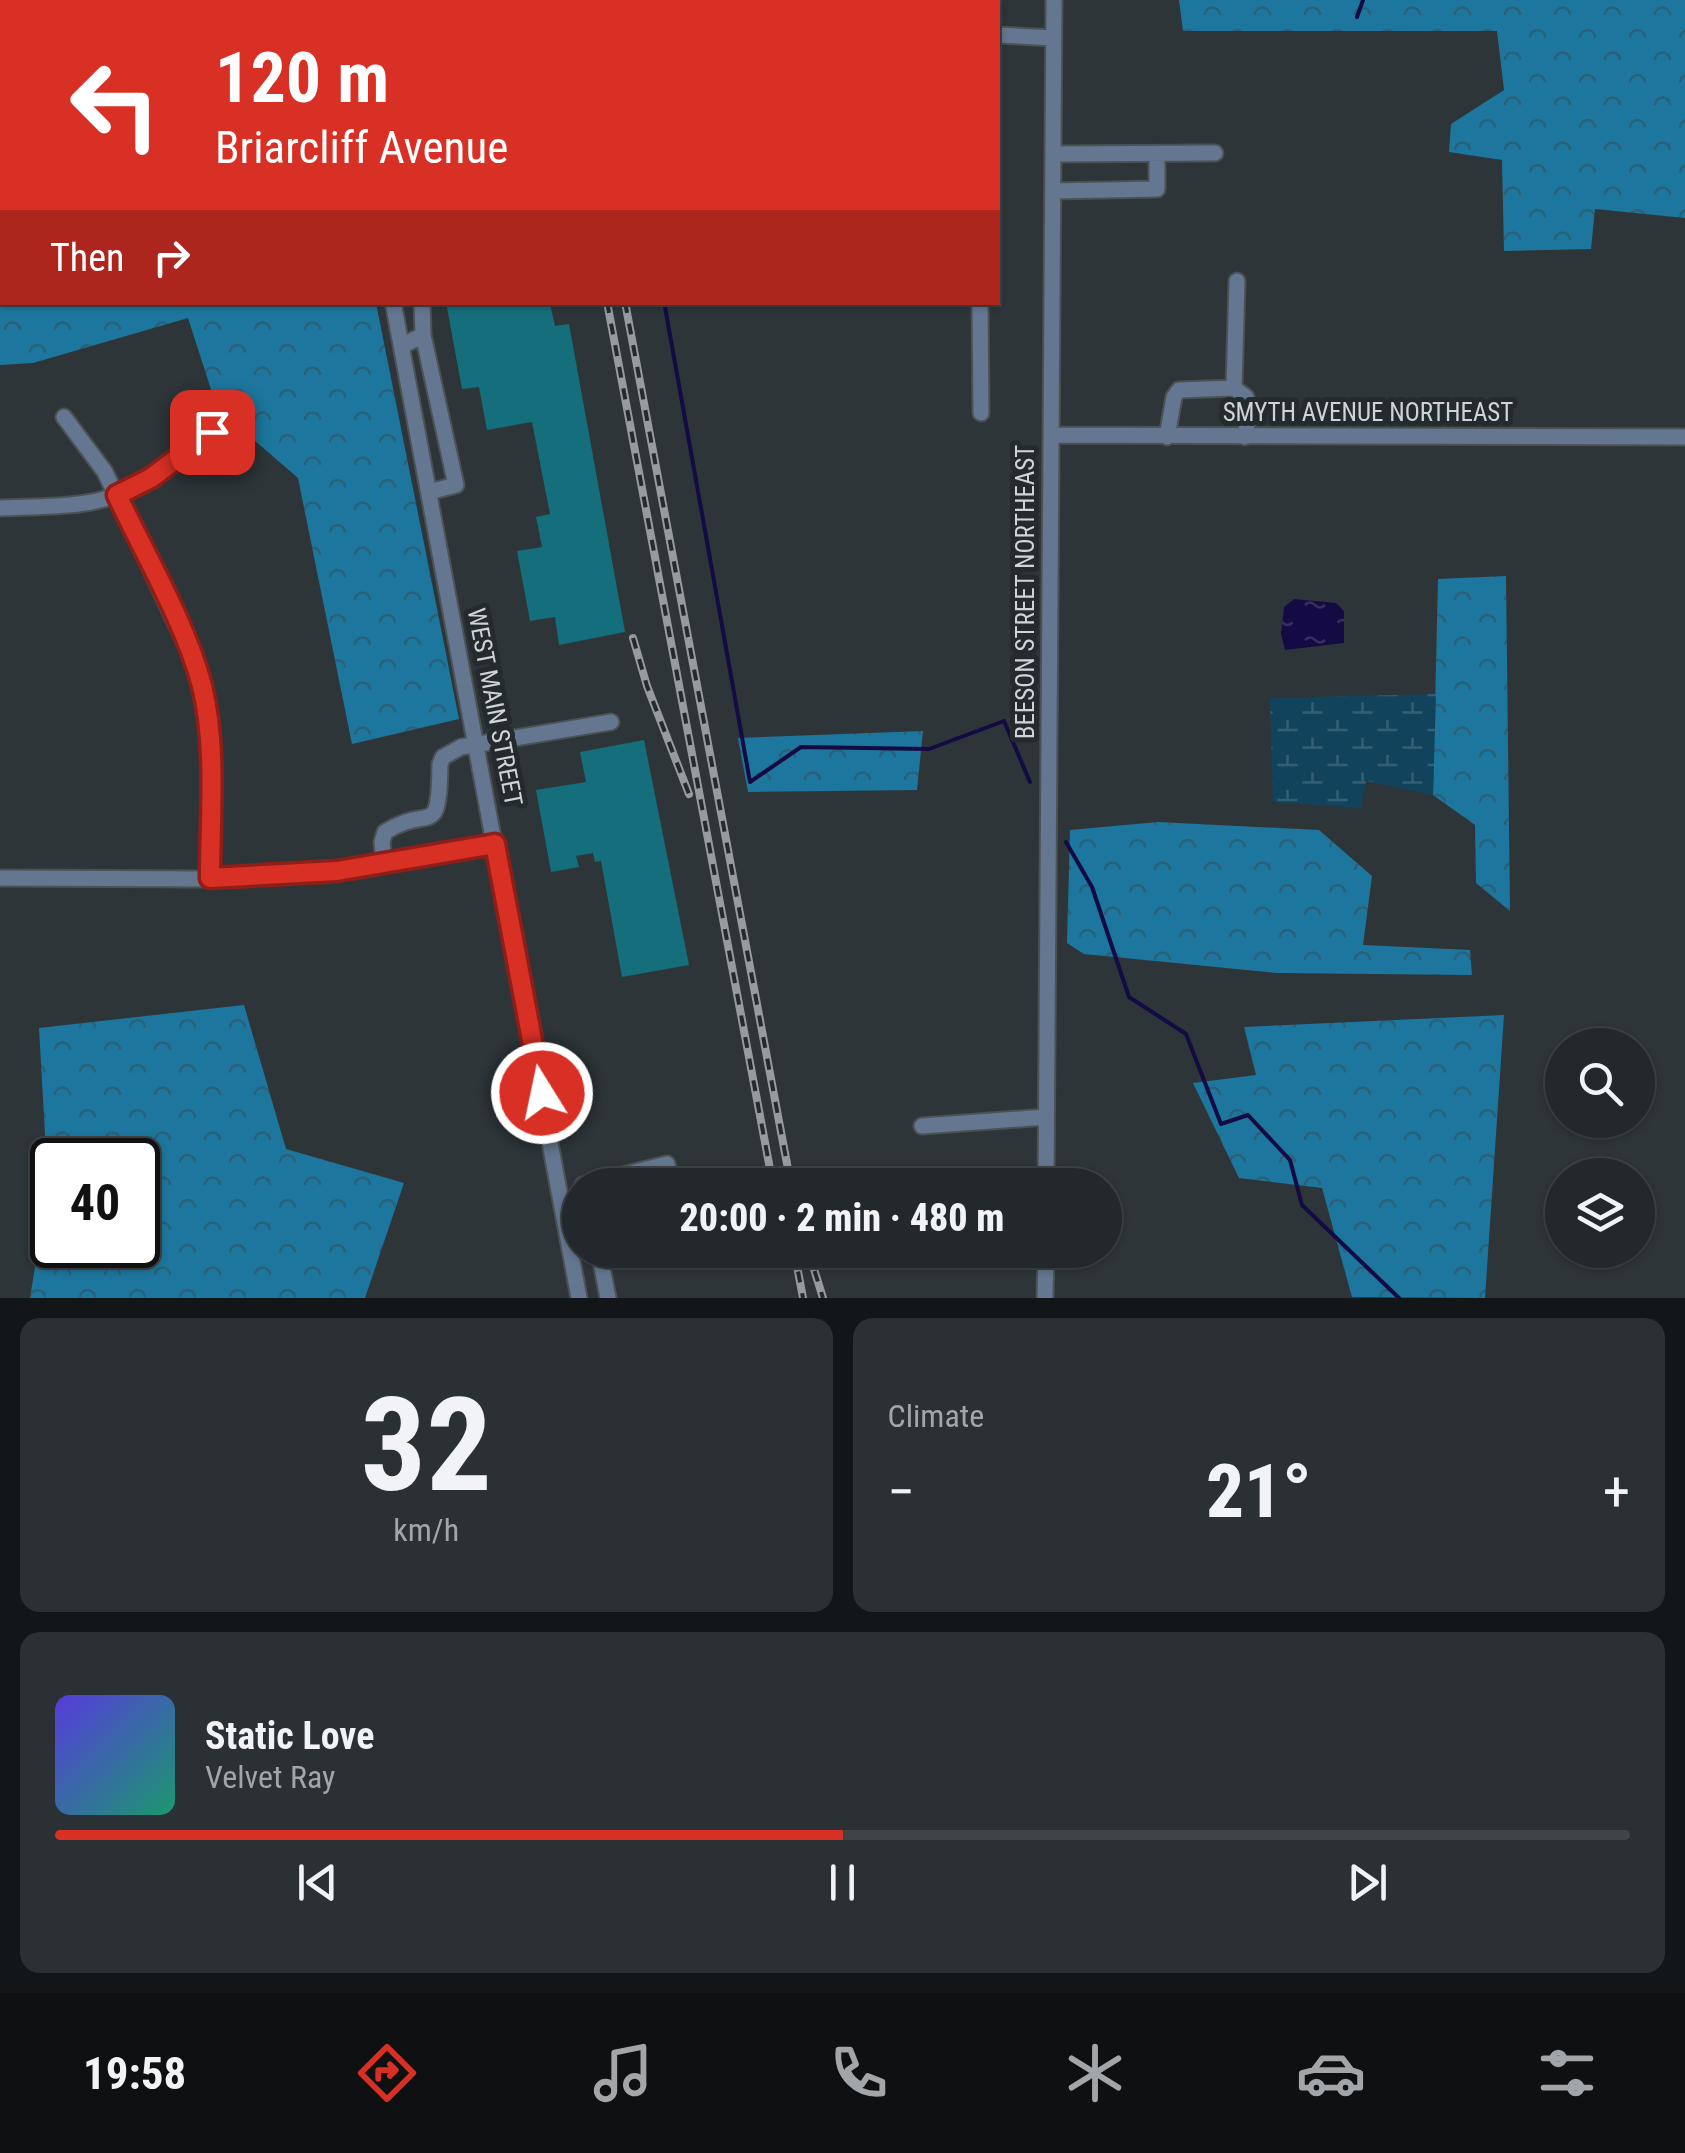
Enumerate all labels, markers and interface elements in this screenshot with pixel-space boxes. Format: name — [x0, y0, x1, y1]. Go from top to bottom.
text: 120 m — [215, 37, 389, 119]
icon: left — [50, 40, 180, 170]
text: Briarcliff Avenue — [215, 121, 508, 174]
icon: right — [144, 230, 199, 285]
text: Then — [50, 236, 124, 280]
pin — [170, 390, 255, 475]
street label: SMYTH AVENUE NORTHEAST — [1223, 398, 1513, 427]
icon: arrive — [185, 405, 240, 460]
street label: BEESON STREET NORTHEAST — [1011, 445, 1040, 739]
street label: WEST MAIN STREET — [462, 606, 528, 808]
map controls — [1545, 1028, 1655, 1268]
button: search — [1545, 1028, 1655, 1138]
position arrow — [490, 1041, 594, 1145]
speed limit sign: 40 — [30, 1138, 160, 1268]
button: layers — [1545, 1158, 1655, 1268]
text: 20:00 · 2 min · 480 m — [680, 1196, 1004, 1240]
text: 32 — [361, 1369, 492, 1522]
text: Climate — [888, 1397, 984, 1435]
text: 21° — [1206, 1447, 1312, 1535]
text: − — [888, 1460, 915, 1524]
text: + — [1603, 1460, 1630, 1524]
text: km/h — [393, 1511, 459, 1549]
text: Static Love — [205, 1714, 374, 1758]
text: Velvet Ray — [205, 1758, 335, 1796]
icon: previous — [290, 1855, 345, 1910]
icon: pause — [815, 1855, 870, 1910]
icon: next — [1340, 1855, 1395, 1910]
icon: directions — [352, 2038, 422, 2108]
icon: music — [588, 2038, 658, 2108]
icon: phone — [824, 2038, 894, 2108]
icon: climate — [1060, 2038, 1130, 2108]
icon: car — [1296, 2038, 1366, 2108]
icon: filters — [1532, 2038, 1602, 2108]
text: 19:58 — [83, 2047, 186, 2100]

